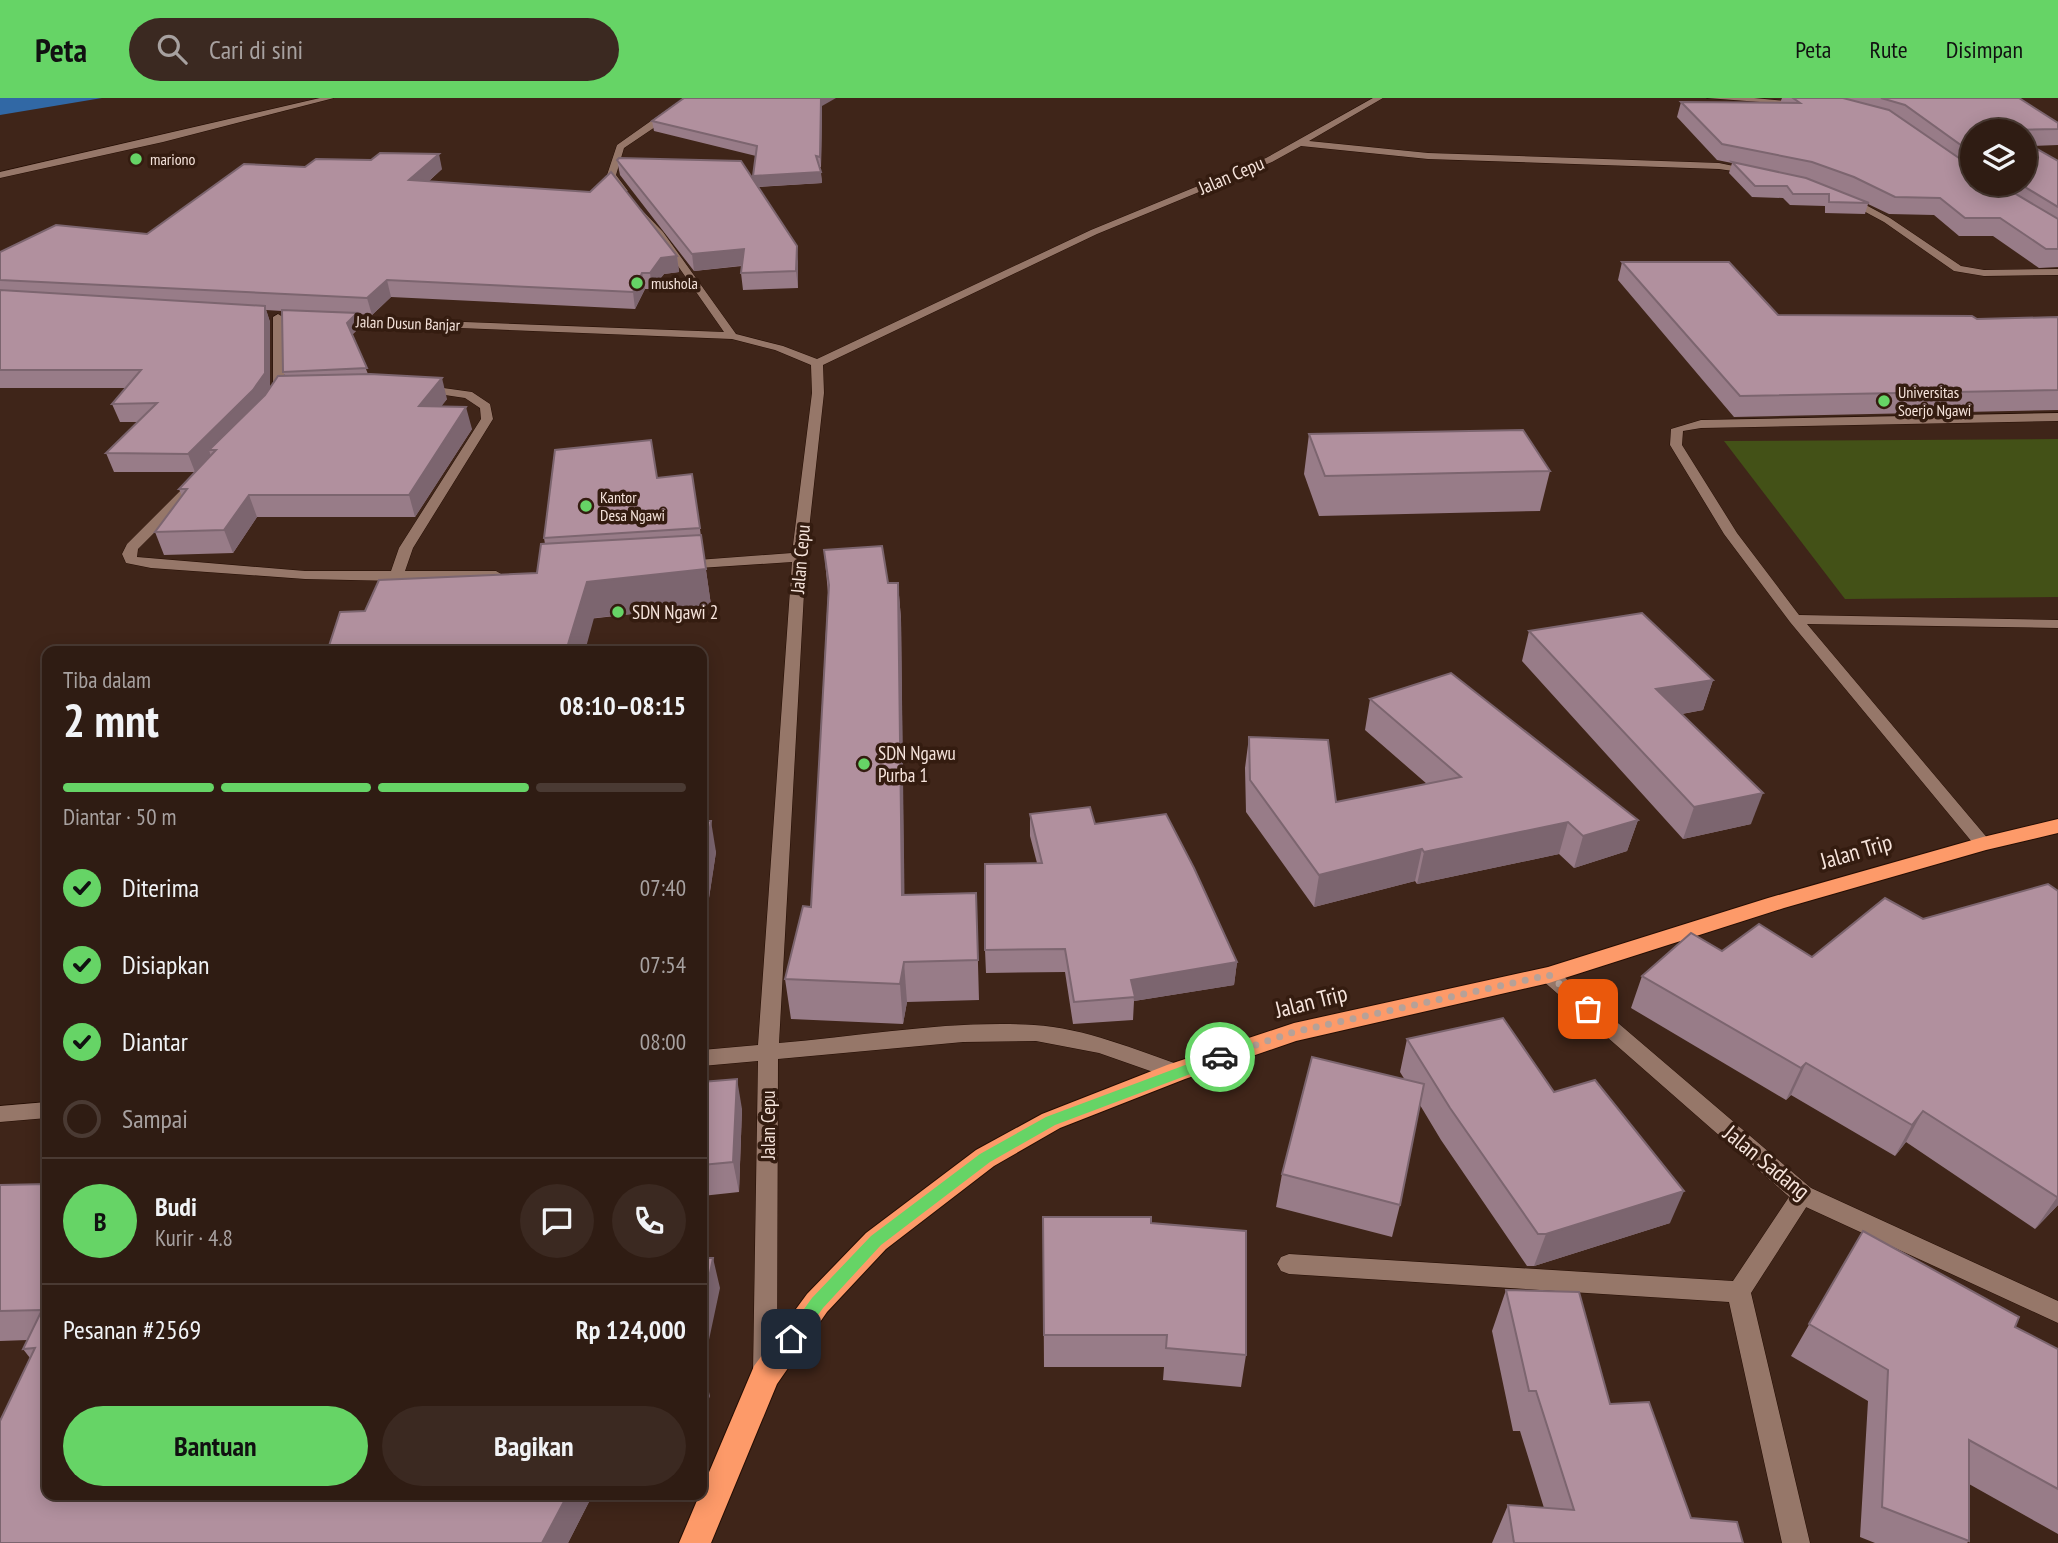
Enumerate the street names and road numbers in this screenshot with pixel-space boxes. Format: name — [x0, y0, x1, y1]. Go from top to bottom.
street label: Jalan Cepu — [1194, 150, 1267, 200]
street label: Jalan Dusun Banjar — [355, 311, 461, 335]
street label: Jalan Cepu — [785, 524, 815, 595]
street label: Jalan Trip — [1816, 827, 1895, 875]
street label: Jalan Trip — [1271, 978, 1350, 1024]
street label: Jalan Cepu — [756, 1090, 780, 1161]
street label: Jalan Sadang — [1717, 1118, 1816, 1206]

